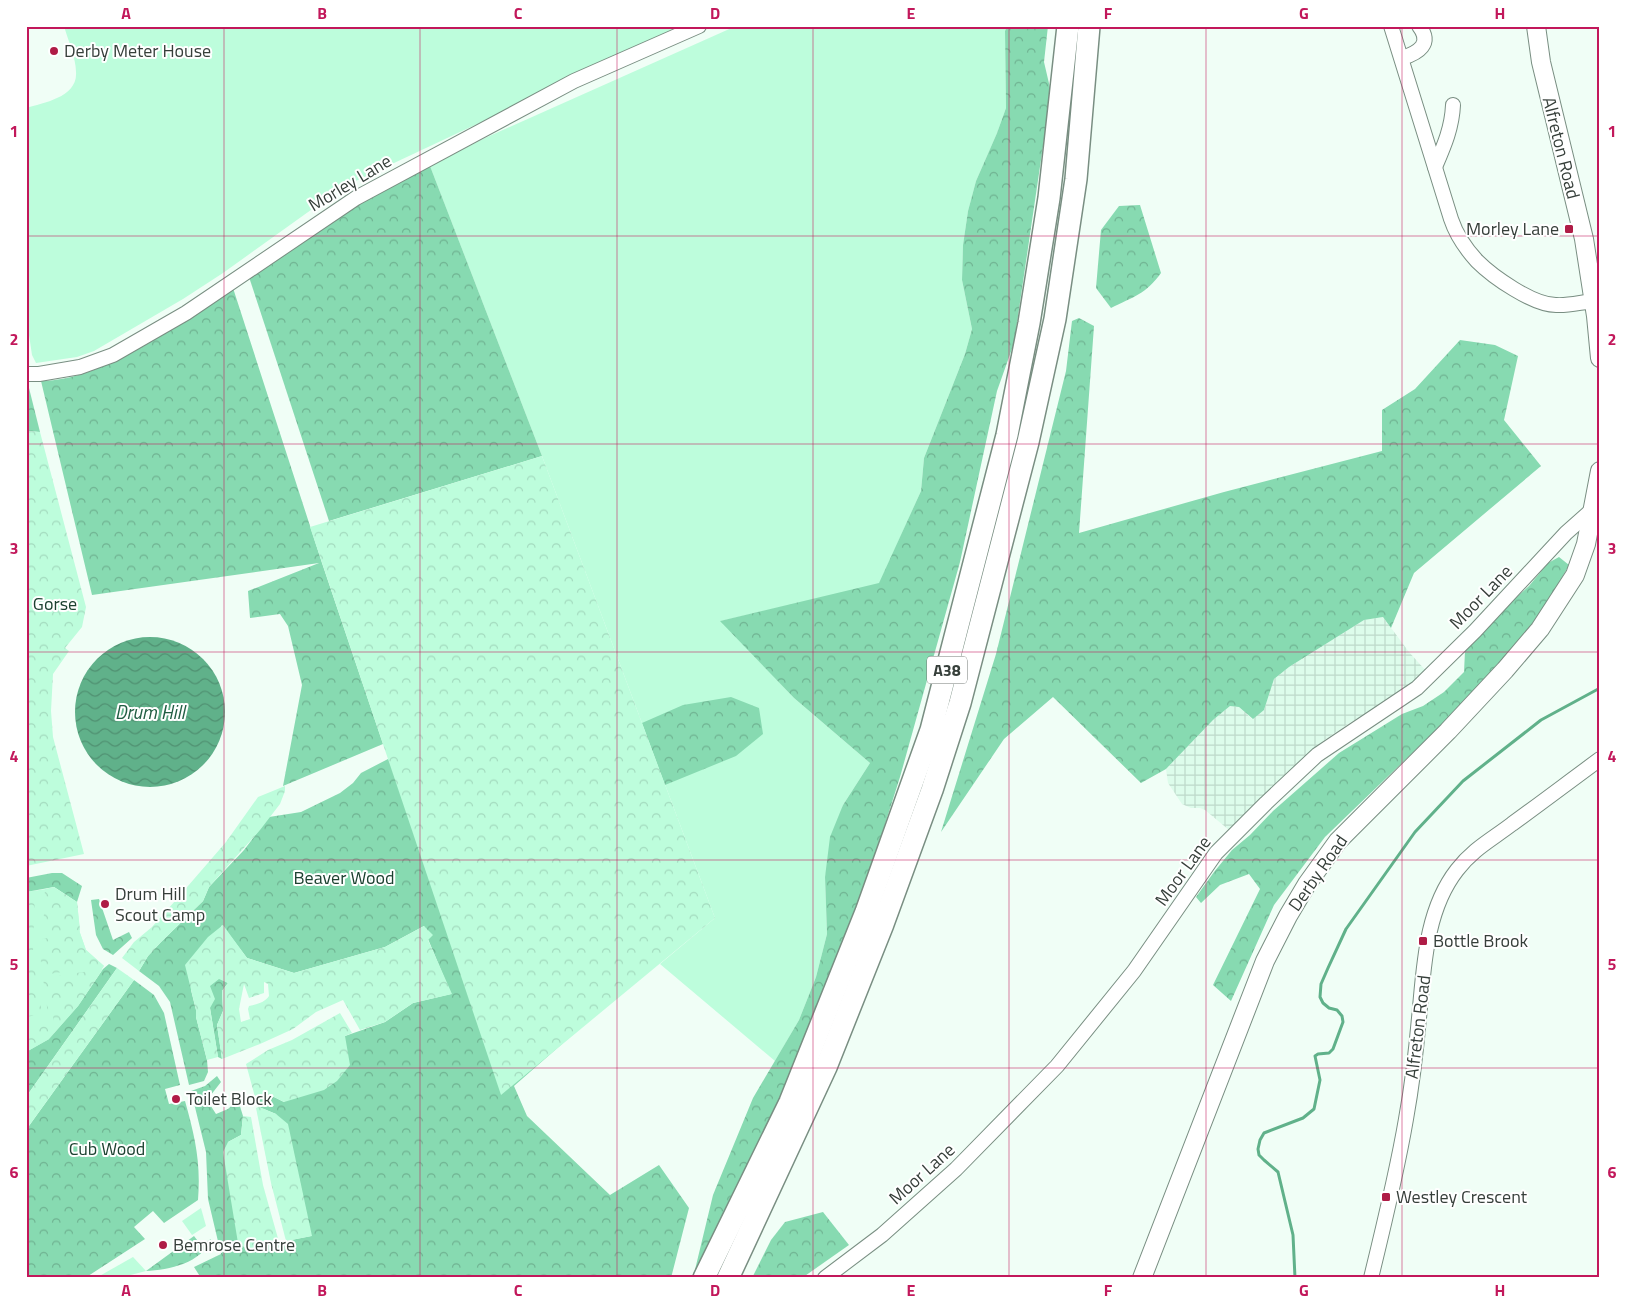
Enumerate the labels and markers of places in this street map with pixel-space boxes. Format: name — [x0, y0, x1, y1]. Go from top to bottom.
place label: Derby Meter House — [64, 37, 211, 64]
marker: Derby Meter House — [48, 45, 60, 57]
place label: Morley Lane — [1466, 215, 1559, 242]
marker: Morley Lane — [1563, 223, 1575, 235]
place label: Drum Hill Scout Camp — [115, 880, 205, 928]
marker: Drum Hill Scout Camp — [99, 898, 111, 910]
place label: Bottle Brook — [1433, 927, 1529, 954]
marker: Bottle Brook — [1417, 935, 1429, 947]
place label: Toilet Block — [186, 1085, 272, 1112]
marker: Toilet Block — [170, 1093, 182, 1105]
place label: Westley Crescent — [1396, 1183, 1528, 1210]
marker: Westley Crescent — [1380, 1191, 1392, 1203]
place label: Bemrose Centre — [173, 1231, 295, 1258]
marker: Bemrose Centre — [157, 1239, 169, 1251]

